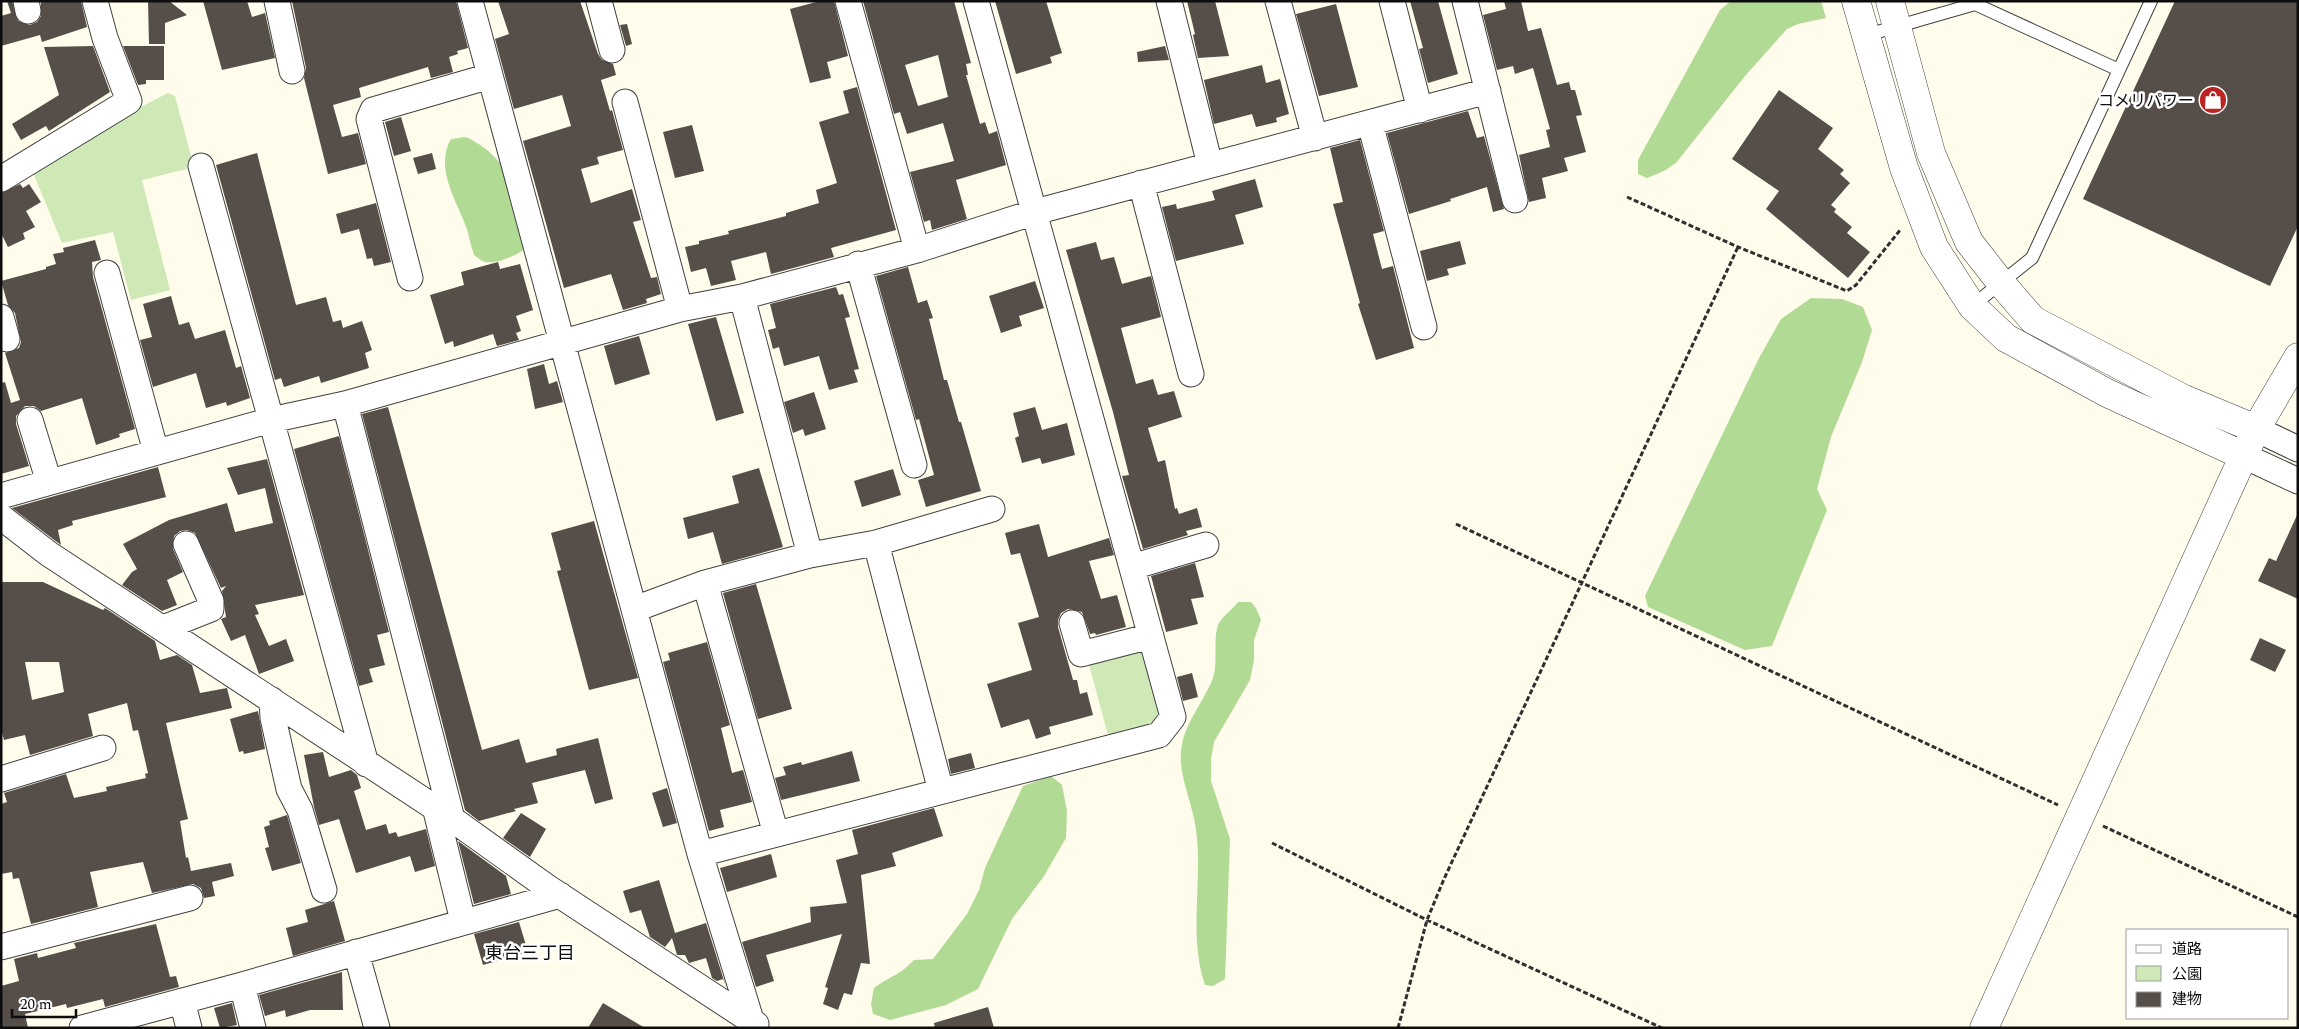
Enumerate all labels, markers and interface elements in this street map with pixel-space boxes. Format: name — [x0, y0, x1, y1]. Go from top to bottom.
shop icon: コメリパワー — [2198, 85, 2228, 115]
place label: コメリパワー — [2098, 89, 2194, 113]
legend — [2126, 929, 2289, 1019]
text: 道路 — [2172, 938, 2202, 961]
district label: 東台三丁目 — [485, 940, 575, 967]
text: 公園 — [2172, 963, 2202, 986]
scale bar — [12, 986, 76, 1018]
text: 建物 — [2172, 988, 2202, 1011]
text: 20 m — [20, 993, 52, 1016]

